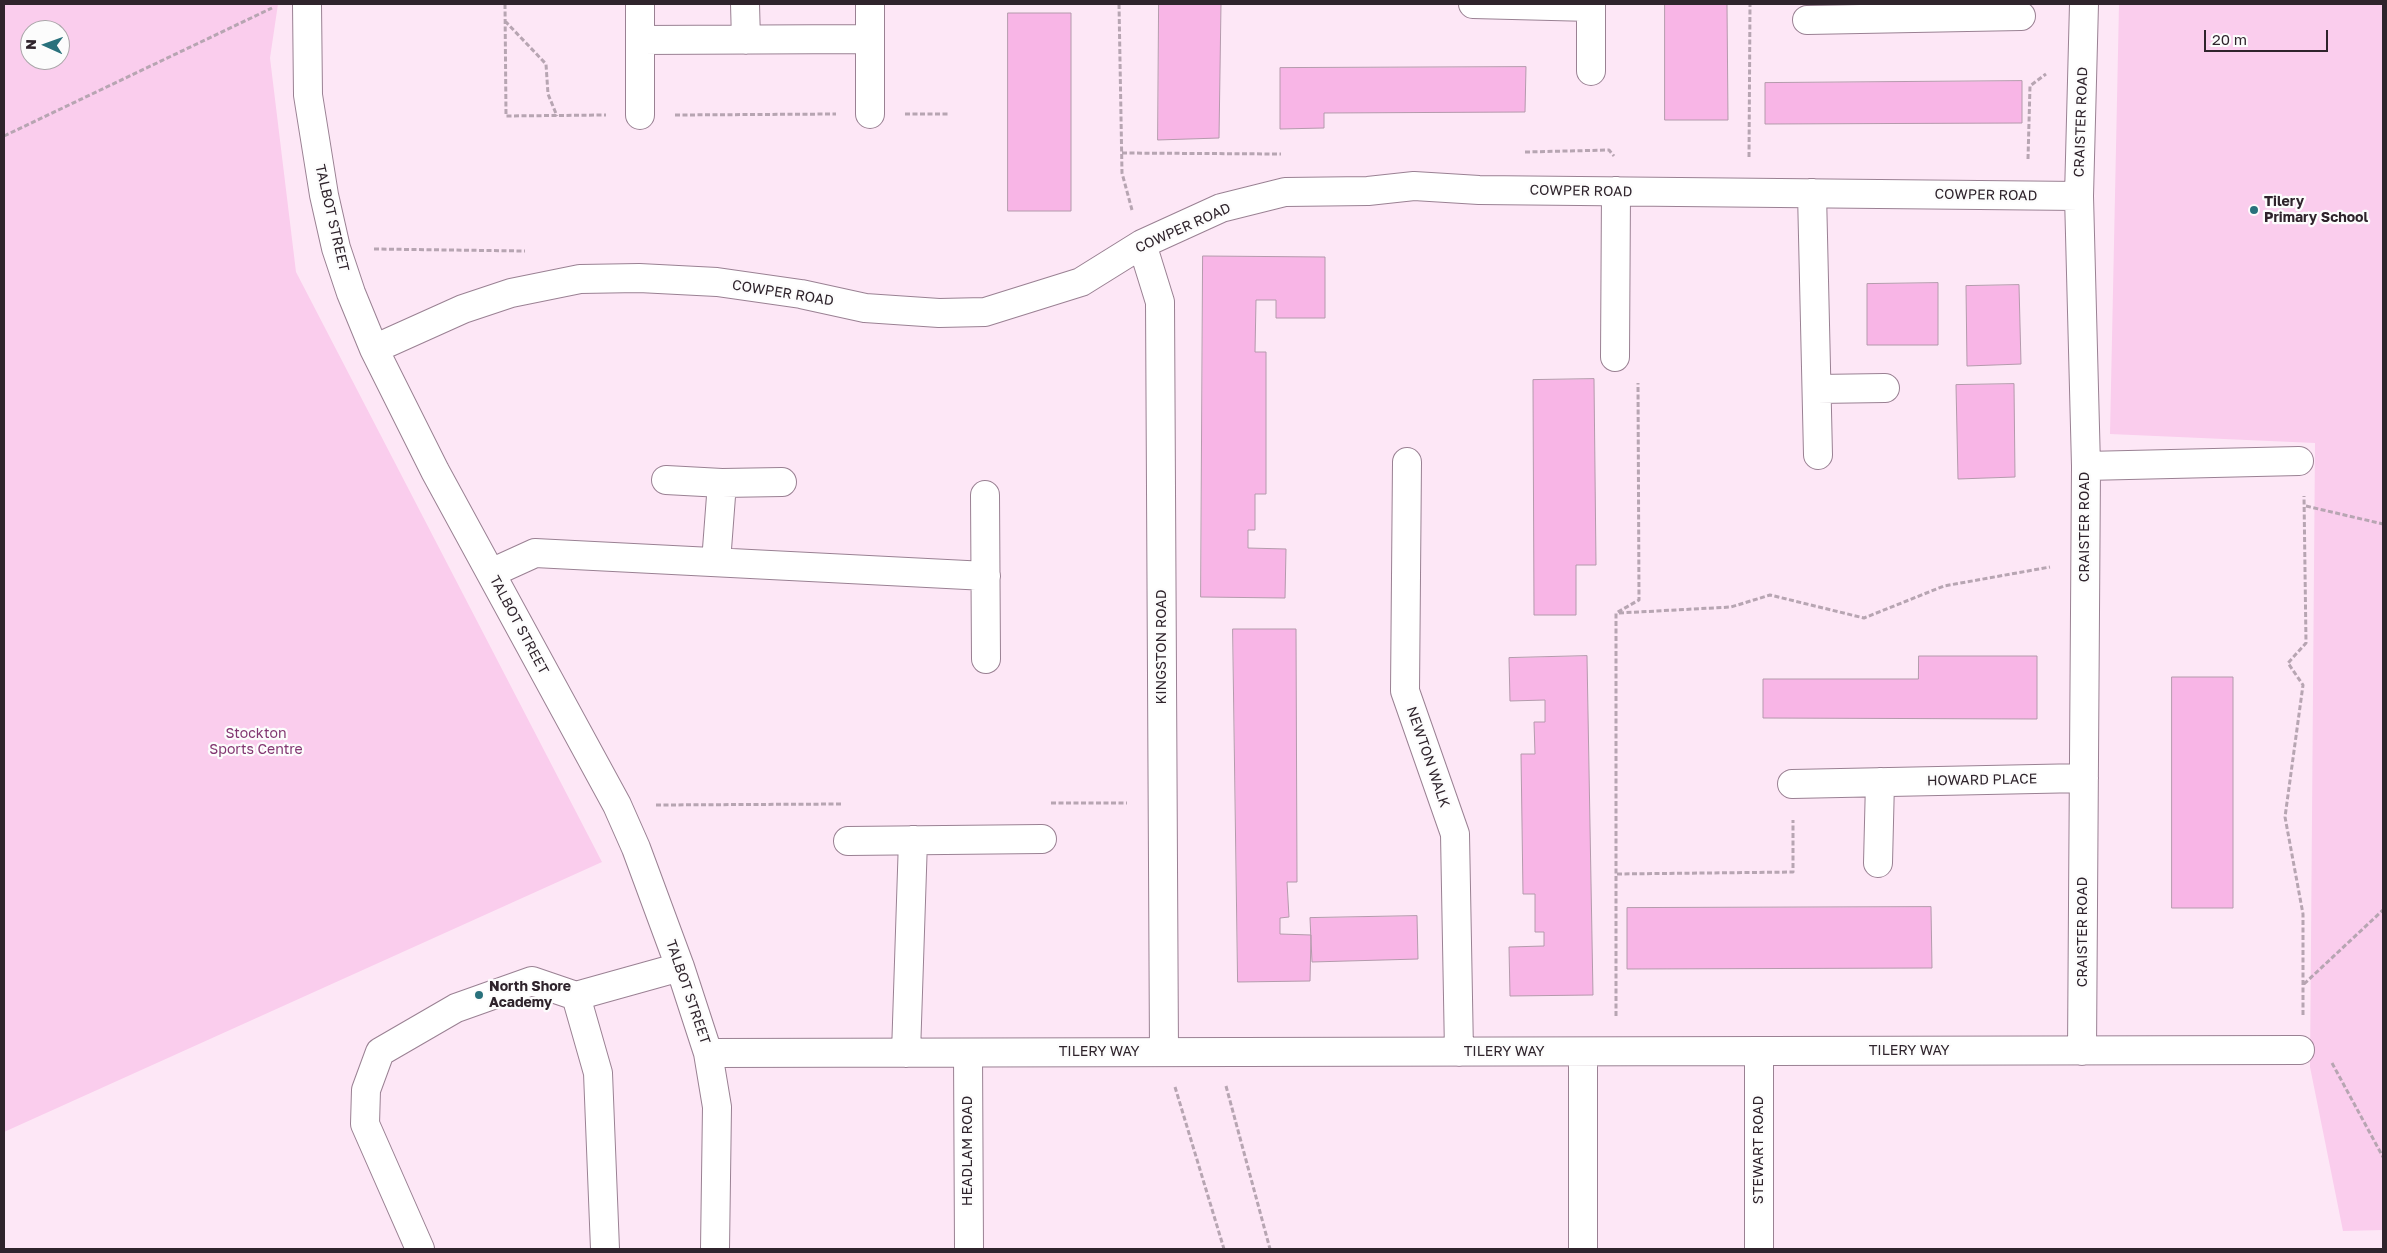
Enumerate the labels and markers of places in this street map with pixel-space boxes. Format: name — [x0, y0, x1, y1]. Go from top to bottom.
place label: Tilery Primary School — [2264, 194, 2368, 226]
marker: Tilery Primary School — [2248, 204, 2260, 216]
place label: North Shore Academy — [489, 979, 571, 1012]
marker: North Shore Academy — [473, 989, 485, 1001]

